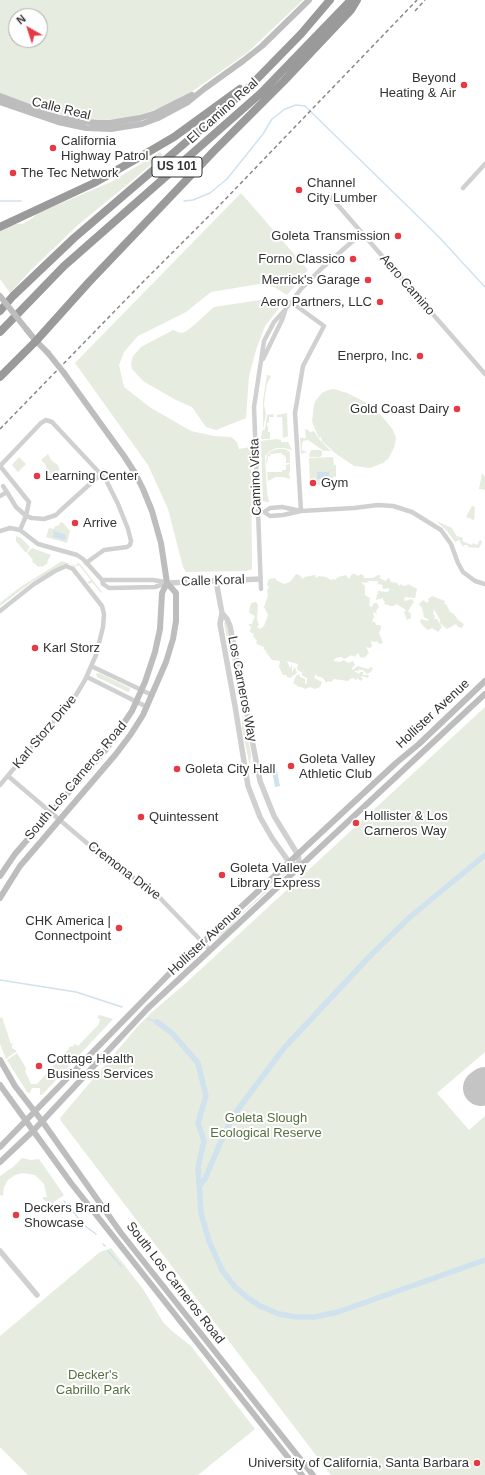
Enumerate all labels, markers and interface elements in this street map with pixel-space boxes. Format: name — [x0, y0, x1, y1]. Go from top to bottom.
north arrow — [8, 8, 48, 48]
text: N — [14, 12, 28, 27]
place label: Beyond Heating & Air — [379, 70, 456, 101]
street label: El Camino Real — [184, 75, 262, 147]
marker: Beyond Heating & Air — [459, 80, 469, 90]
street label: Calle Real — [30, 94, 92, 124]
place label: California Highway Patrol — [61, 133, 148, 164]
marker: California Highway Patrol — [48, 143, 58, 153]
road number: US 101 — [152, 157, 202, 177]
place label: The Tec Network — [21, 165, 119, 181]
marker: The Tec Network — [8, 168, 18, 178]
place label: Channel City Lumber — [307, 175, 377, 206]
marker: Channel City Lumber — [294, 185, 304, 195]
place label: Goleta Transmission — [271, 228, 390, 244]
marker: Goleta Transmission — [393, 231, 403, 241]
place label: Forno Classico — [258, 251, 345, 267]
street label: Aero Camino — [376, 251, 438, 319]
marker: Forno Classico — [348, 254, 358, 264]
place label: Merrick's Garage — [261, 272, 360, 288]
marker: Merrick's Garage — [363, 275, 373, 285]
place label: Aero Partners, LLC — [261, 294, 372, 310]
marker: Aero Partners, LLC — [375, 297, 385, 307]
place label: Enerpro, Inc. — [338, 348, 412, 364]
marker: Enerpro, Inc. — [415, 351, 425, 361]
place label: Gold Coast Dairy — [350, 401, 449, 417]
marker: Gold Coast Dairy — [452, 404, 462, 414]
street label: Camino Vista — [247, 438, 265, 516]
place label: Learning Center — [45, 468, 138, 484]
marker: Learning Center — [32, 471, 42, 481]
place label: Gym — [321, 475, 348, 491]
marker: Gym — [308, 478, 318, 488]
place label: Arrive — [83, 515, 117, 531]
marker: Arrive — [70, 518, 80, 528]
street label: Calle Koral — [181, 572, 245, 590]
street label: Los Carneros Way — [224, 635, 260, 743]
place label: Karl Storz — [43, 640, 100, 656]
marker: Karl Storz — [30, 643, 40, 653]
street label: Hollister Avenue — [393, 676, 473, 752]
street label: Karl Storz Drive — [10, 692, 80, 772]
street label: South Los Carneros Road — [22, 718, 130, 844]
place label: Goleta Valley Athletic Club — [299, 751, 375, 782]
place label: Goleta City Hall — [185, 761, 275, 777]
marker: Goleta Valley Athletic Club — [286, 761, 296, 771]
marker: Goleta City Hall — [172, 764, 182, 774]
place label: Hollister & Los Carneros Way — [364, 808, 448, 839]
place label: Quintessent — [149, 809, 218, 825]
marker: Quintessent — [136, 812, 146, 822]
marker: Hollister & Los Carneros Way — [351, 818, 361, 828]
street label: Cremona Drive — [84, 838, 164, 904]
place label: Goleta Valley Library Express — [230, 860, 320, 891]
marker: Goleta Valley Library Express — [217, 870, 227, 880]
street label: Hollister Avenue — [165, 903, 245, 979]
place label: CHK America | Connectpoint — [25, 913, 111, 944]
marker: CHK America | Connectpoint — [114, 923, 124, 933]
place label: Cottage Health Business Services — [47, 1051, 153, 1082]
marker: Cottage Health Business Services — [34, 1061, 44, 1071]
park label: Goleta Slough Ecological Reserve — [210, 1110, 322, 1141]
place label: Deckers Brand Showcase — [24, 1200, 110, 1231]
marker: Deckers Brand Showcase — [11, 1210, 21, 1220]
street label: South Los Carneros Road — [123, 1219, 227, 1347]
park label: Decker's Cabrillo Park — [56, 1367, 130, 1398]
place label: University of California, Santa Barbara — [248, 1455, 469, 1471]
marker: University of California, Santa Barbara — [472, 1458, 482, 1468]

